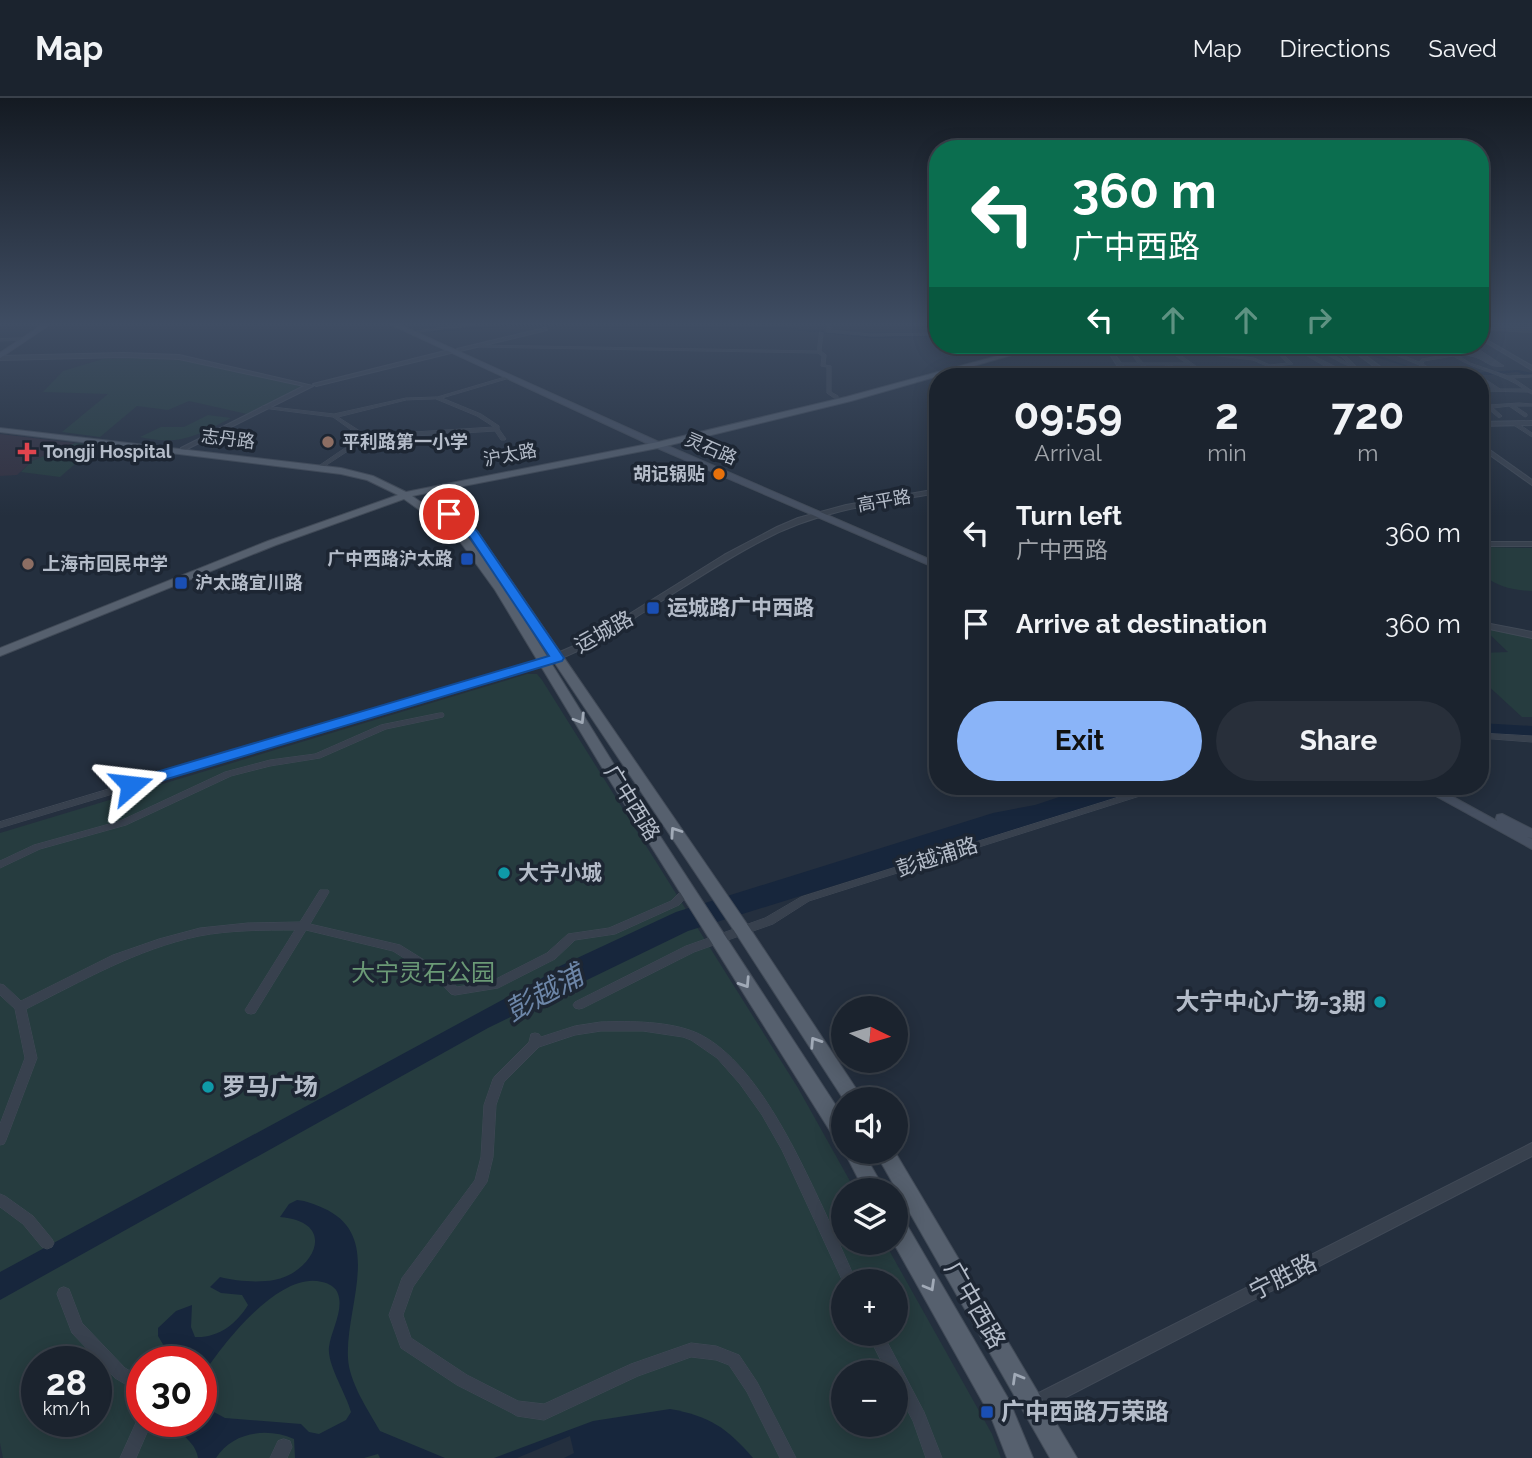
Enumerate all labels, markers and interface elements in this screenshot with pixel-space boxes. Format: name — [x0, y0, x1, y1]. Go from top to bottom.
text: Map — [35, 29, 103, 68]
text: Map — [1193, 34, 1242, 63]
text: Directions — [1280, 34, 1390, 63]
text: Saved — [1428, 34, 1497, 63]
text: 360 m — [1072, 162, 1217, 219]
icon: left — [957, 168, 1048, 259]
text: 广中西路 — [1072, 228, 1200, 265]
icon: left — [1081, 301, 1119, 339]
icon: ahead — [1154, 301, 1192, 339]
icon: ahead — [1227, 301, 1265, 339]
icon: right — [1300, 301, 1338, 339]
text: 09:59 — [1014, 390, 1123, 439]
text: 2 — [1215, 390, 1239, 439]
text: 720 — [1331, 390, 1404, 439]
street label: 志丹路 — [200, 425, 256, 452]
street label: 灵石路 — [682, 428, 740, 469]
place label: 平利路第一小学 — [342, 431, 468, 452]
marker: 平利路第一小学 — [320, 434, 336, 450]
street label: 沪太路 — [481, 439, 538, 470]
text: Arrival — [1034, 439, 1102, 466]
text: min — [1207, 439, 1247, 466]
text: m — [1357, 439, 1378, 466]
place label: Tongji Hospital — [43, 441, 172, 462]
marker: Tongji Hospital — [17, 442, 37, 462]
place label: 胡记锅贴 — [633, 463, 705, 484]
marker: 胡记锅贴 — [711, 466, 727, 482]
pin — [419, 484, 479, 544]
street label: 高平路 — [856, 485, 912, 516]
icon: arrive — [430, 495, 468, 533]
text: Turn left — [1016, 501, 1122, 531]
icon: left — [957, 514, 995, 552]
text: 360 m — [1385, 518, 1461, 548]
text: 广中西路 — [1016, 536, 1108, 563]
place label: 广中西路沪太路 — [327, 548, 453, 569]
marker: 广中西路沪太路 — [459, 551, 475, 567]
place label: 上海市回民中学 — [42, 553, 168, 574]
marker: 上海市回民中学 — [20, 556, 36, 572]
place label: 沪太路宜川路 — [195, 572, 303, 593]
marker: 沪太路宜川路 — [173, 575, 189, 591]
place label: 运城路广中西路 — [667, 595, 814, 620]
marker: 运城路广中西路 — [645, 600, 661, 616]
street label: 运城路 — [570, 605, 637, 658]
icon: arrive — [957, 605, 995, 643]
text: Arrive at destination — [1016, 609, 1267, 639]
text: 360 m — [1385, 609, 1461, 639]
button: Exit — [957, 701, 1202, 781]
button: Share — [1216, 701, 1461, 781]
one-way arrow — [572, 712, 585, 725]
position arrow — [94, 748, 168, 822]
street label: 广中西路 — [600, 760, 665, 845]
one-way arrow — [671, 827, 684, 840]
street label: 彭越浦路 — [893, 832, 981, 881]
place label: 大宁小城 — [518, 860, 602, 885]
marker: 大宁小城 — [496, 865, 512, 881]
water label: 彭越浦 — [500, 957, 592, 1028]
park label: 大宁灵石公园 — [351, 958, 495, 987]
one-way arrow — [737, 975, 749, 988]
place label: 大宁中心广场-3期 — [1175, 987, 1366, 1016]
marker: 大宁中心广场-3期 — [1372, 994, 1388, 1010]
north arrow — [831, 996, 908, 1073]
map controls — [831, 996, 908, 1437]
one-way arrow — [811, 1037, 824, 1050]
place label: 罗马广场 — [222, 1072, 318, 1101]
marker: 罗马广场 — [200, 1079, 216, 1095]
button: sound — [831, 1087, 908, 1164]
button: layers — [831, 1178, 908, 1255]
street label: 宁胜路 — [1244, 1247, 1321, 1306]
street label: 广中西路 — [939, 1256, 1012, 1354]
button: + — [831, 1269, 908, 1346]
one-way arrow — [922, 1278, 935, 1291]
speed limit sign: 30 — [126, 1346, 217, 1437]
button: − — [831, 1360, 908, 1437]
text: 28 — [46, 1362, 87, 1403]
one-way arrow — [1012, 1372, 1025, 1385]
place label: 广中西路万荣路 — [1001, 1397, 1169, 1426]
text: km/h — [43, 1398, 90, 1419]
marker: 广中西路万荣路 — [979, 1404, 995, 1420]

